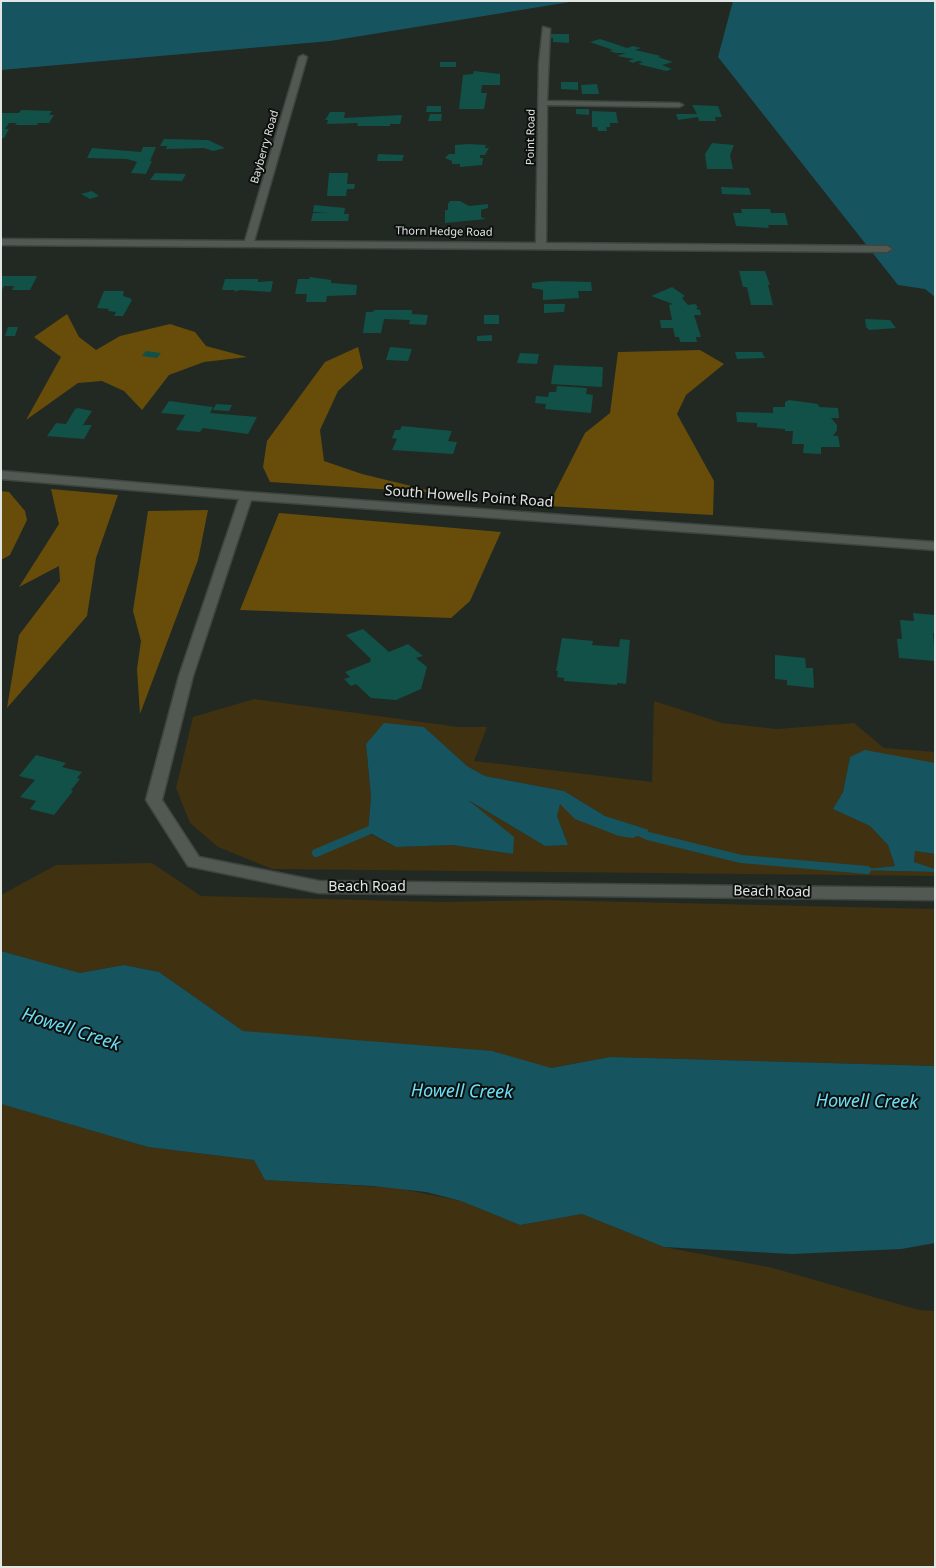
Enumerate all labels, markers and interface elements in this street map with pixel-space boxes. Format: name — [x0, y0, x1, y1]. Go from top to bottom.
street label: Bayberry Road — [248, 109, 282, 185]
street label: Point Road — [524, 109, 538, 165]
street label: Thorn Hedge Road — [395, 225, 493, 239]
street label: South Howells Point Road — [384, 483, 554, 511]
street label: Beach Road — [328, 879, 406, 895]
street label: Beach Road — [733, 883, 811, 901]
water label: Howell Creek — [19, 1004, 123, 1056]
water label: Howell Creek — [411, 1080, 513, 1104]
water label: Howell Creek — [816, 1090, 918, 1114]

